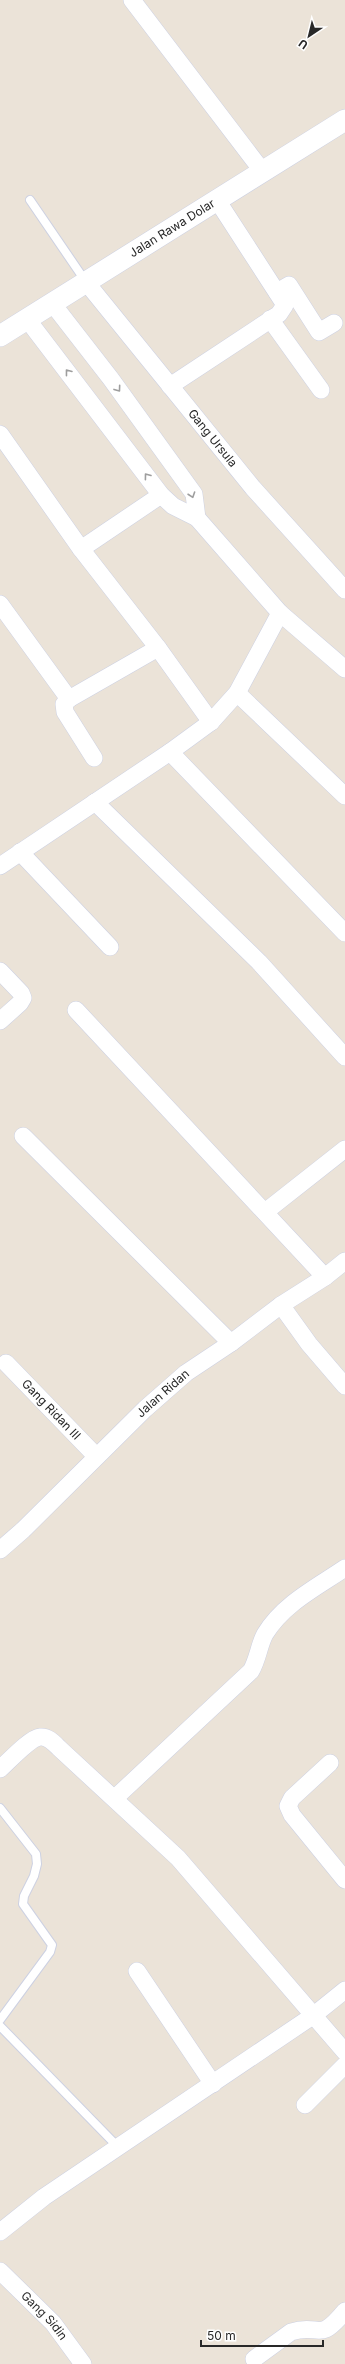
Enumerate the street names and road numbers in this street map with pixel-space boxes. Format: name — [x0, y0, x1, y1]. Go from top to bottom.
street label: Jalan Rawa Dolar — [126, 195, 218, 260]
street label: Gang Ursula — [185, 406, 241, 470]
street label: Jalan Ridan — [133, 1366, 192, 1420]
street label: Gang Ridan III — [19, 1376, 84, 1443]
street label: Gang Sidin — [18, 2288, 71, 2343]

